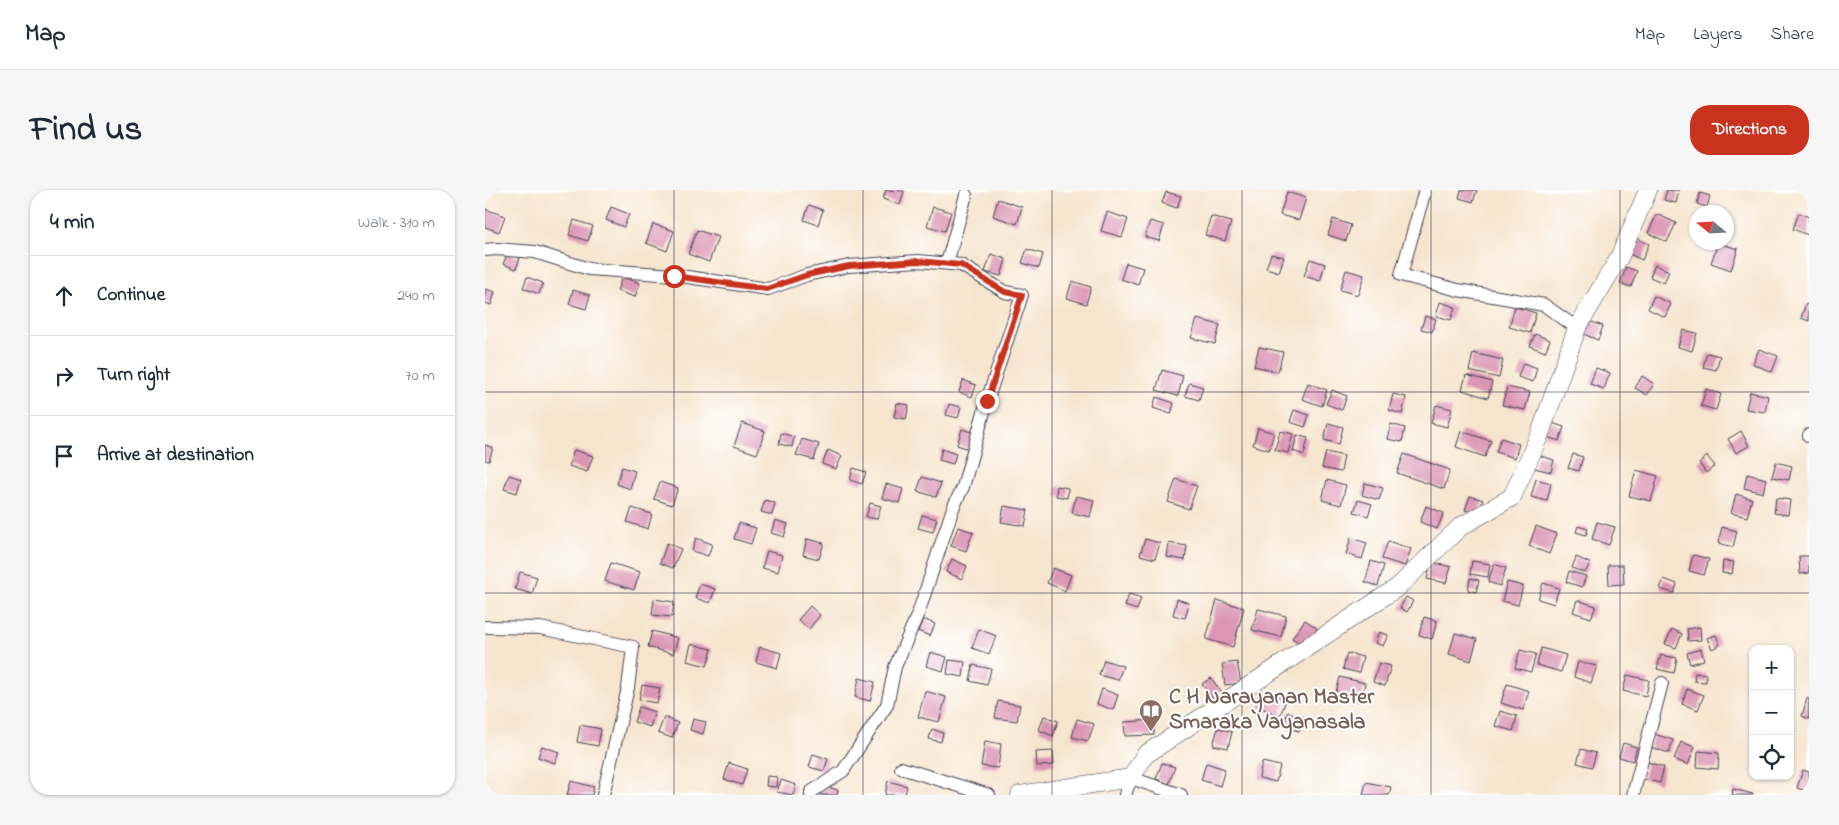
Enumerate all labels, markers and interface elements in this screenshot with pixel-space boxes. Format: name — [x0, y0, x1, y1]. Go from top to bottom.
text: Map — [25, 17, 66, 52]
text: Map — [1635, 22, 1665, 48]
text: Layers — [1693, 22, 1743, 48]
text: Share — [1771, 22, 1814, 48]
text: Find us — [30, 105, 142, 156]
button: Directions — [1690, 105, 1809, 155]
north arrow — [1689, 205, 1734, 250]
text: 4 min — [50, 208, 94, 238]
text: Walk · 310 m — [358, 211, 435, 235]
route start — [663, 265, 686, 288]
icon: ahead — [50, 282, 78, 310]
text: Continue — [97, 282, 165, 309]
text: 240 m — [397, 284, 435, 308]
icon: right — [50, 362, 78, 390]
text: Turn right — [97, 362, 170, 389]
text: 70 m — [405, 364, 435, 388]
route end — [976, 390, 999, 413]
icon: arrive — [50, 442, 78, 470]
text: Arrive at destination — [97, 442, 254, 469]
map controls — [1749, 645, 1794, 780]
button: + — [1749, 645, 1794, 690]
place label: C H Narayanan Master Smaraka Vayanasala — [1169, 682, 1375, 740]
button: − — [1749, 690, 1794, 735]
library icon: C H Narayanan Master Smaraka Vayanasala — [1138, 698, 1164, 732]
button: locate — [1749, 735, 1794, 780]

